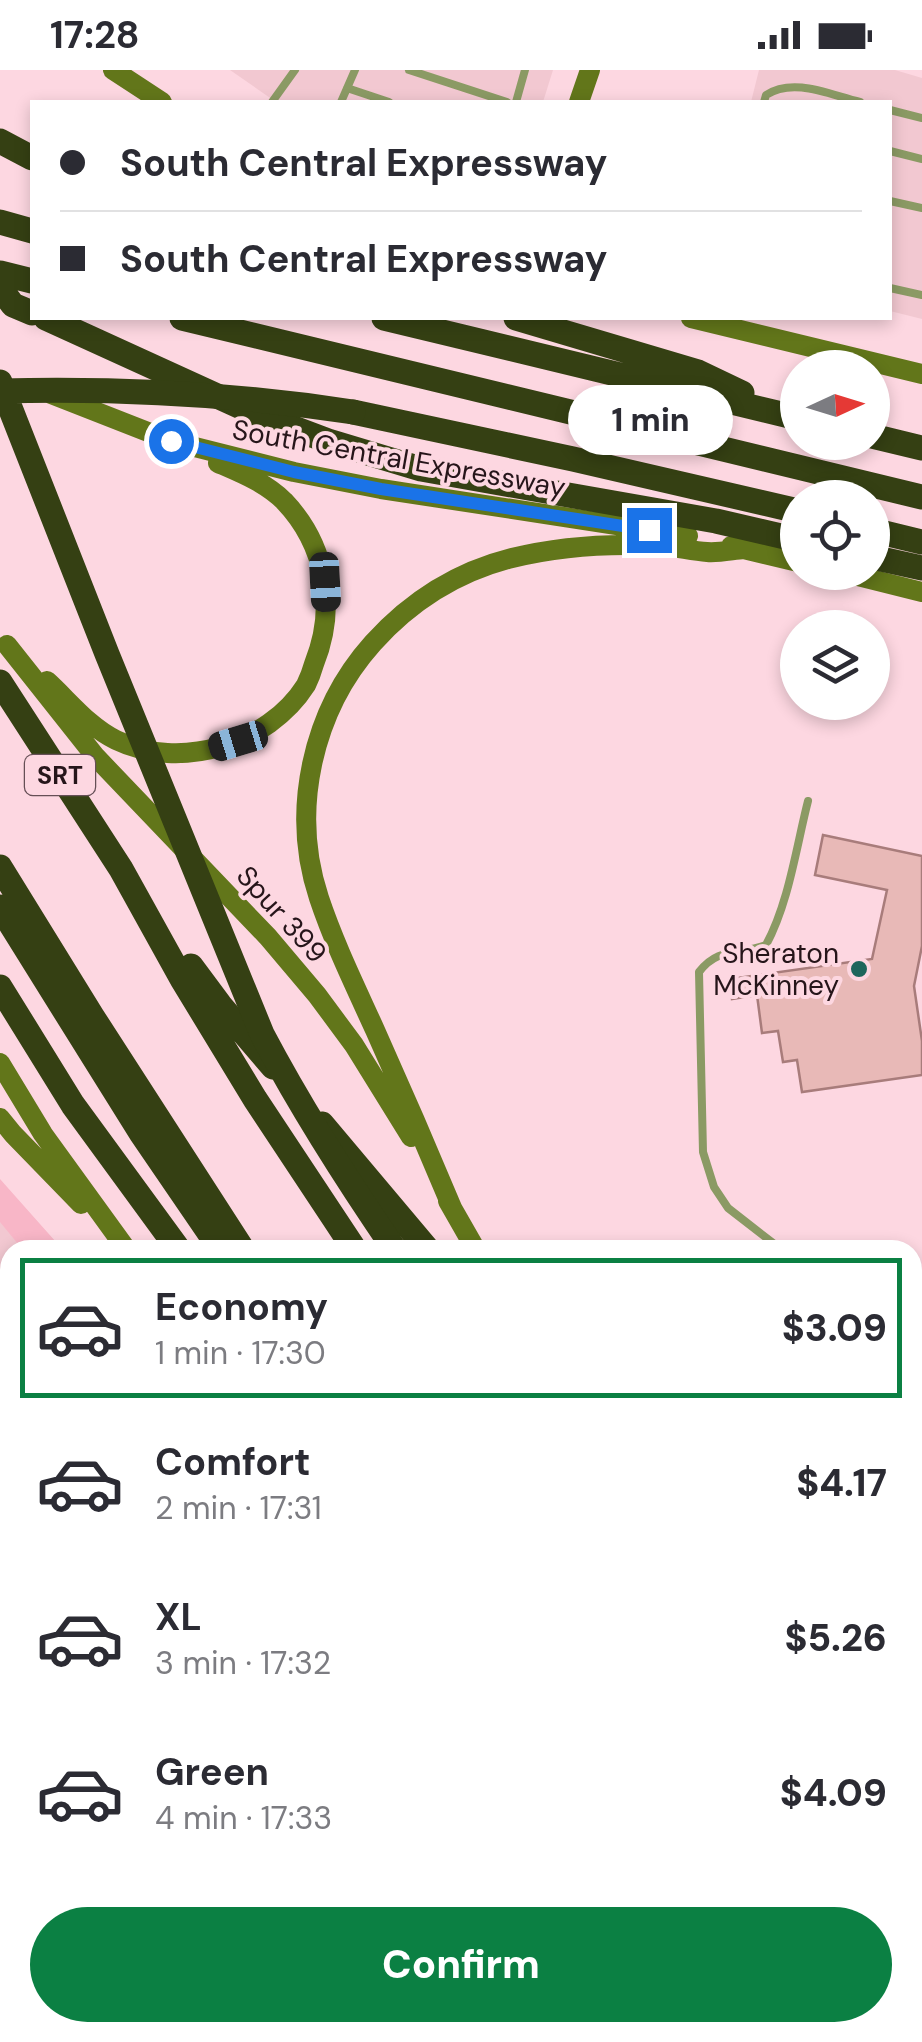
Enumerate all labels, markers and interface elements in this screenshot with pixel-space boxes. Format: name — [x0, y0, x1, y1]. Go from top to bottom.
text: 17:28 — [50, 10, 140, 60]
text: South Central Expressway — [120, 138, 608, 188]
text: South Central Expressway — [120, 234, 608, 284]
north arrow — [780, 350, 890, 460]
map controls — [780, 350, 890, 720]
callout: 1 min — [566, 385, 732, 455]
text: 1 min — [611, 399, 690, 441]
street label: South Central Expressway — [230, 411, 568, 506]
route start — [149, 419, 194, 464]
button: locate — [780, 480, 890, 590]
route end — [627, 508, 672, 553]
car — [308, 551, 342, 613]
button: layers — [780, 610, 890, 720]
car — [205, 718, 271, 764]
road number: SRT — [25, 755, 95, 795]
street label: Spur 399 — [228, 858, 335, 971]
place label: Sheraton McKinney — [713, 935, 839, 1004]
marker: Sheraton McKinney — [848, 958, 870, 980]
text: Economy — [155, 1282, 328, 1332]
icon: car — [35, 1283, 125, 1373]
text: $3.09 — [782, 1303, 887, 1353]
text: 1 min · 17:30 — [155, 1332, 326, 1374]
text: Comfort — [155, 1437, 311, 1487]
icon: car — [35, 1438, 125, 1528]
text: $4.17 — [796, 1458, 887, 1508]
text: 2 min · 17:31 — [155, 1487, 322, 1529]
text: XL — [155, 1592, 202, 1642]
icon: car — [35, 1593, 125, 1683]
text: $5.26 — [784, 1613, 887, 1663]
text: 3 min · 17:32 — [155, 1642, 331, 1684]
text: Green — [155, 1747, 269, 1797]
icon: car — [35, 1748, 125, 1838]
text: $4.09 — [780, 1768, 887, 1818]
text: 4 min · 17:33 — [155, 1797, 332, 1839]
button: Confirm — [30, 1907, 892, 2022]

